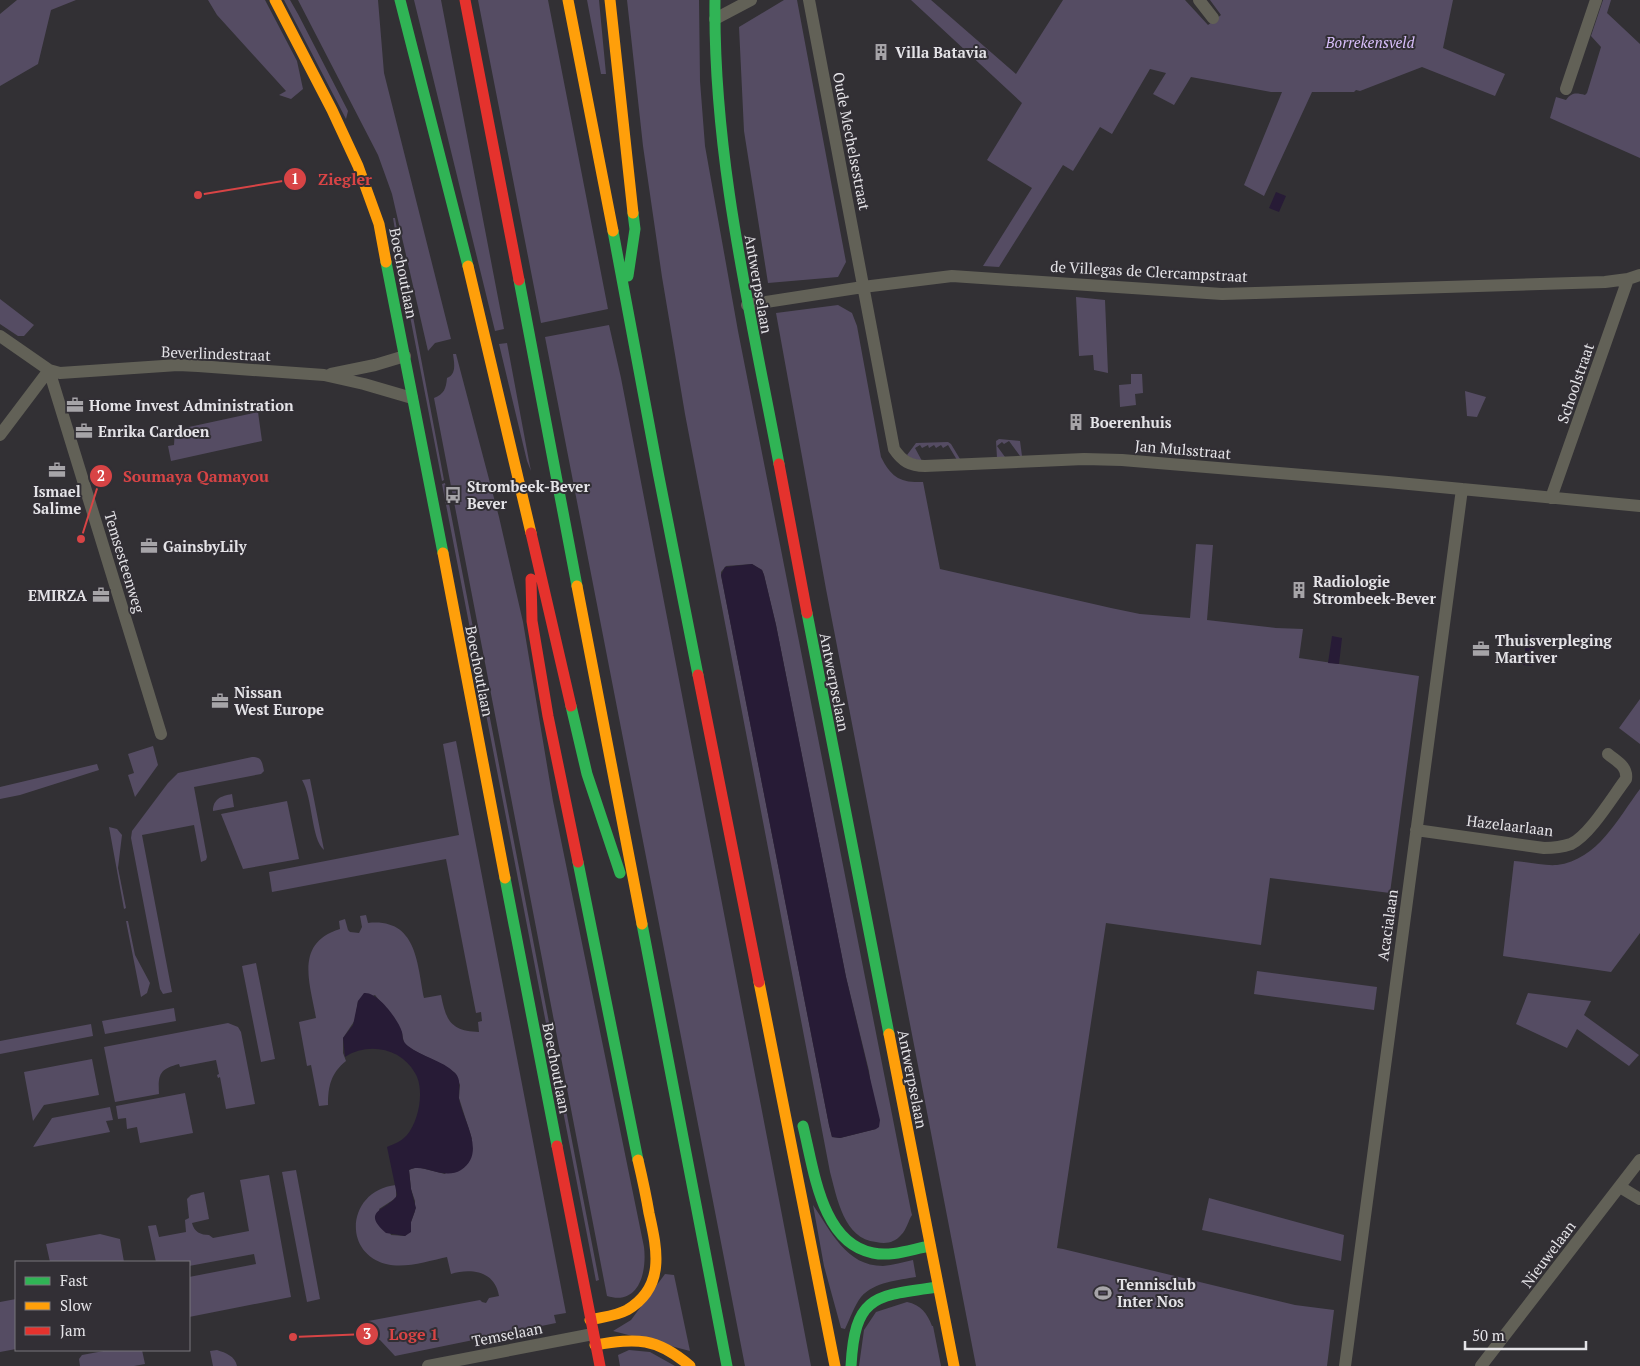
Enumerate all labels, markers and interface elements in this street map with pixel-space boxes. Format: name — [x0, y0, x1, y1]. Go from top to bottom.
park label: Borrekensveld — [1325, 32, 1415, 52]
building icon: Villa Batavia — [871, 42, 891, 62]
place label: Villa Batavia — [895, 42, 988, 62]
street label: Oude Mechelsestraat — [829, 70, 875, 212]
callout: Ziegler — [283, 164, 382, 195]
text: 1 — [291, 168, 299, 188]
text: Ziegler — [318, 168, 372, 190]
street label: Boechoutlaan — [385, 226, 423, 320]
street label: Antwerpselaan — [740, 233, 778, 335]
street label: de Villegas de Clercampstraat — [1050, 256, 1249, 286]
street label: Schoolstraat — [1552, 340, 1598, 426]
street label: Beverlindestraat — [161, 341, 271, 365]
office icon: Home Invest Administration — [65, 395, 85, 415]
place label: Home Invest Administration — [89, 395, 294, 415]
building icon: Boerenhuis — [1066, 412, 1086, 432]
place label: Boerenhuis — [1090, 412, 1172, 432]
office icon: Enrika Cardoen — [74, 421, 94, 441]
place label: Enrika Cardoen — [98, 421, 210, 441]
street label: Jan Mulsstraat — [1134, 435, 1232, 463]
office icon: Ismael Salime — [47, 460, 67, 480]
callout: Soumaya Qamayou — [88, 461, 279, 492]
text: 2 — [97, 465, 105, 485]
text: Soumaya Qamayou — [123, 465, 269, 487]
place label: Strombeek-Bever Bever — [467, 476, 590, 513]
place label: Ismael Salime — [33, 481, 81, 518]
bus stop icon: Strombeek-Bever Bever — [443, 485, 463, 505]
street label: Temsesteenweg — [100, 509, 150, 616]
office icon: GainsbyLily — [139, 536, 159, 556]
place label: GainsbyLily — [163, 536, 248, 556]
place label: Radiologie Strombeek-Bever — [1313, 571, 1436, 608]
building icon: Radiologie Strombeek-Bever — [1289, 580, 1309, 600]
place label: EMIRZA — [28, 585, 87, 605]
office icon: EMIRZA — [91, 585, 111, 605]
street label: Boechoutlaan — [461, 624, 499, 718]
place label: Thuisverpleging Martiver — [1495, 630, 1612, 667]
street label: Antwerpselaan — [816, 631, 854, 733]
office icon: Thuisverpleging Martiver — [1471, 639, 1491, 659]
place label: Nissan West Europe — [234, 682, 324, 719]
office icon: Nissan West Europe — [210, 691, 230, 711]
street label: Hazelaarlaan — [1466, 810, 1555, 840]
street label: Acacialaan — [1372, 888, 1402, 962]
street label: Boechoutlaan — [538, 1021, 576, 1115]
street label: Antwerpselaan — [894, 1028, 932, 1130]
street label: Nieuwelaan — [1516, 1217, 1580, 1291]
legend — [15, 1261, 190, 1351]
text: Fast — [60, 1270, 88, 1290]
place label: Tennisclub Inter Nos — [1117, 1274, 1196, 1311]
sports icon: Tennisclub Inter Nos — [1093, 1283, 1113, 1303]
text: Slow — [60, 1295, 93, 1315]
street label: Temselaan — [470, 1317, 544, 1351]
callout: Loge 1 — [355, 1318, 449, 1349]
scale bar — [1465, 1318, 1586, 1350]
text: Jam — [60, 1320, 86, 1340]
text: 3 — [363, 1323, 371, 1343]
text: Loge 1 — [389, 1323, 439, 1345]
text: 50 m — [1472, 1325, 1505, 1345]

